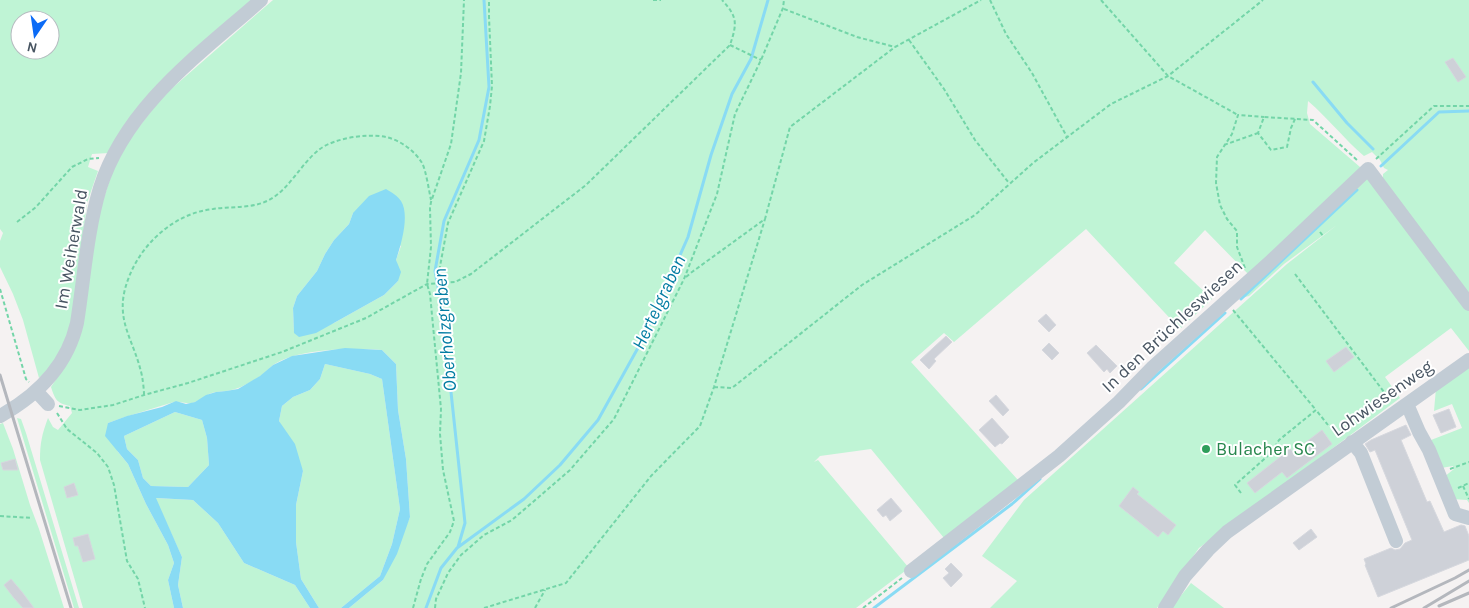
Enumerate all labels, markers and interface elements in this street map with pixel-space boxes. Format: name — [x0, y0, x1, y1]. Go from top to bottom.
north arrow — [10, 10, 60, 60]
text: N — [25, 38, 39, 57]
street label: Im Weiherwald — [50, 187, 92, 311]
water label: Hertelgraben — [627, 252, 690, 353]
street label: In den Brüchleswiesen — [1097, 255, 1247, 397]
water label: Oberholzgraben — [429, 267, 461, 393]
street label: Lohwiesenweg — [1327, 355, 1437, 441]
place label: Bulacher SC — [1216, 438, 1315, 460]
marker: Bulacher SC — [1200, 443, 1212, 455]

